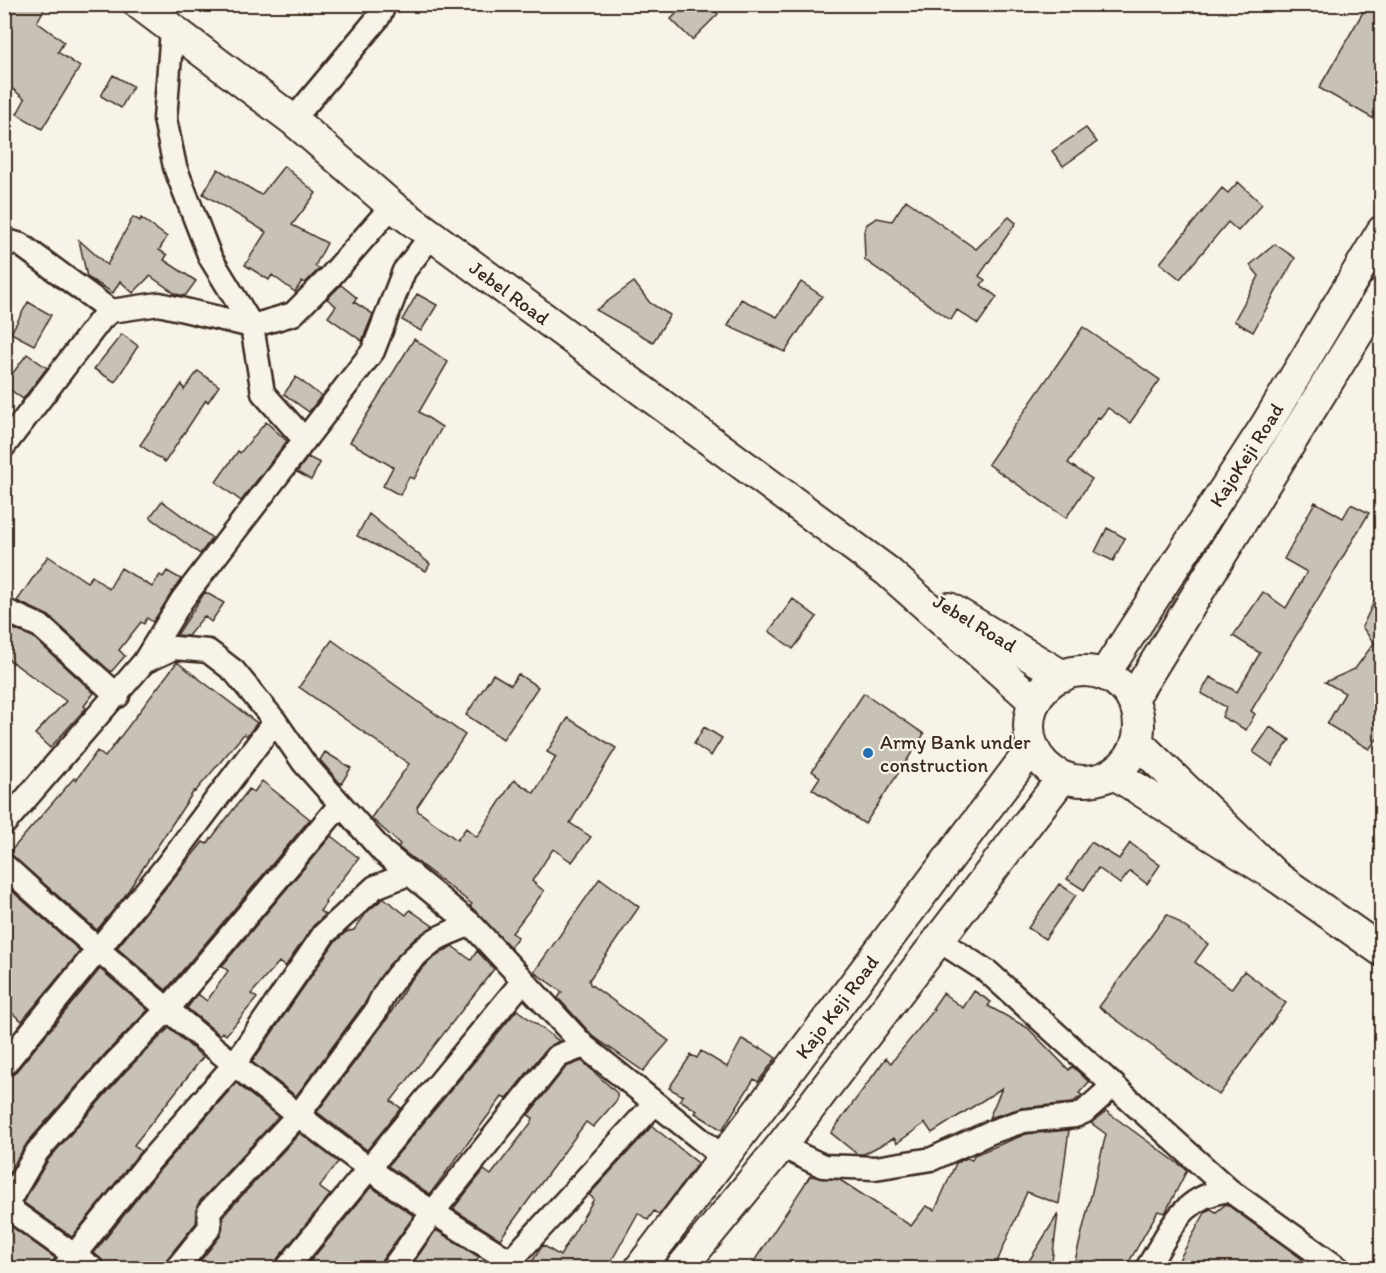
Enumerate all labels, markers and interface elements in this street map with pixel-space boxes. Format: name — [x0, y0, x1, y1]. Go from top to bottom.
street label: Jebel Road — [465, 255, 554, 330]
street label: KajoKeji Road — [1204, 399, 1288, 512]
street label: Jebel Road — [929, 589, 1021, 657]
place label: Army Bank under construction — [880, 730, 1031, 777]
marker: Army Bank under construction — [861, 746, 875, 760]
street label: Kajo Keji Road — [790, 950, 884, 1063]

